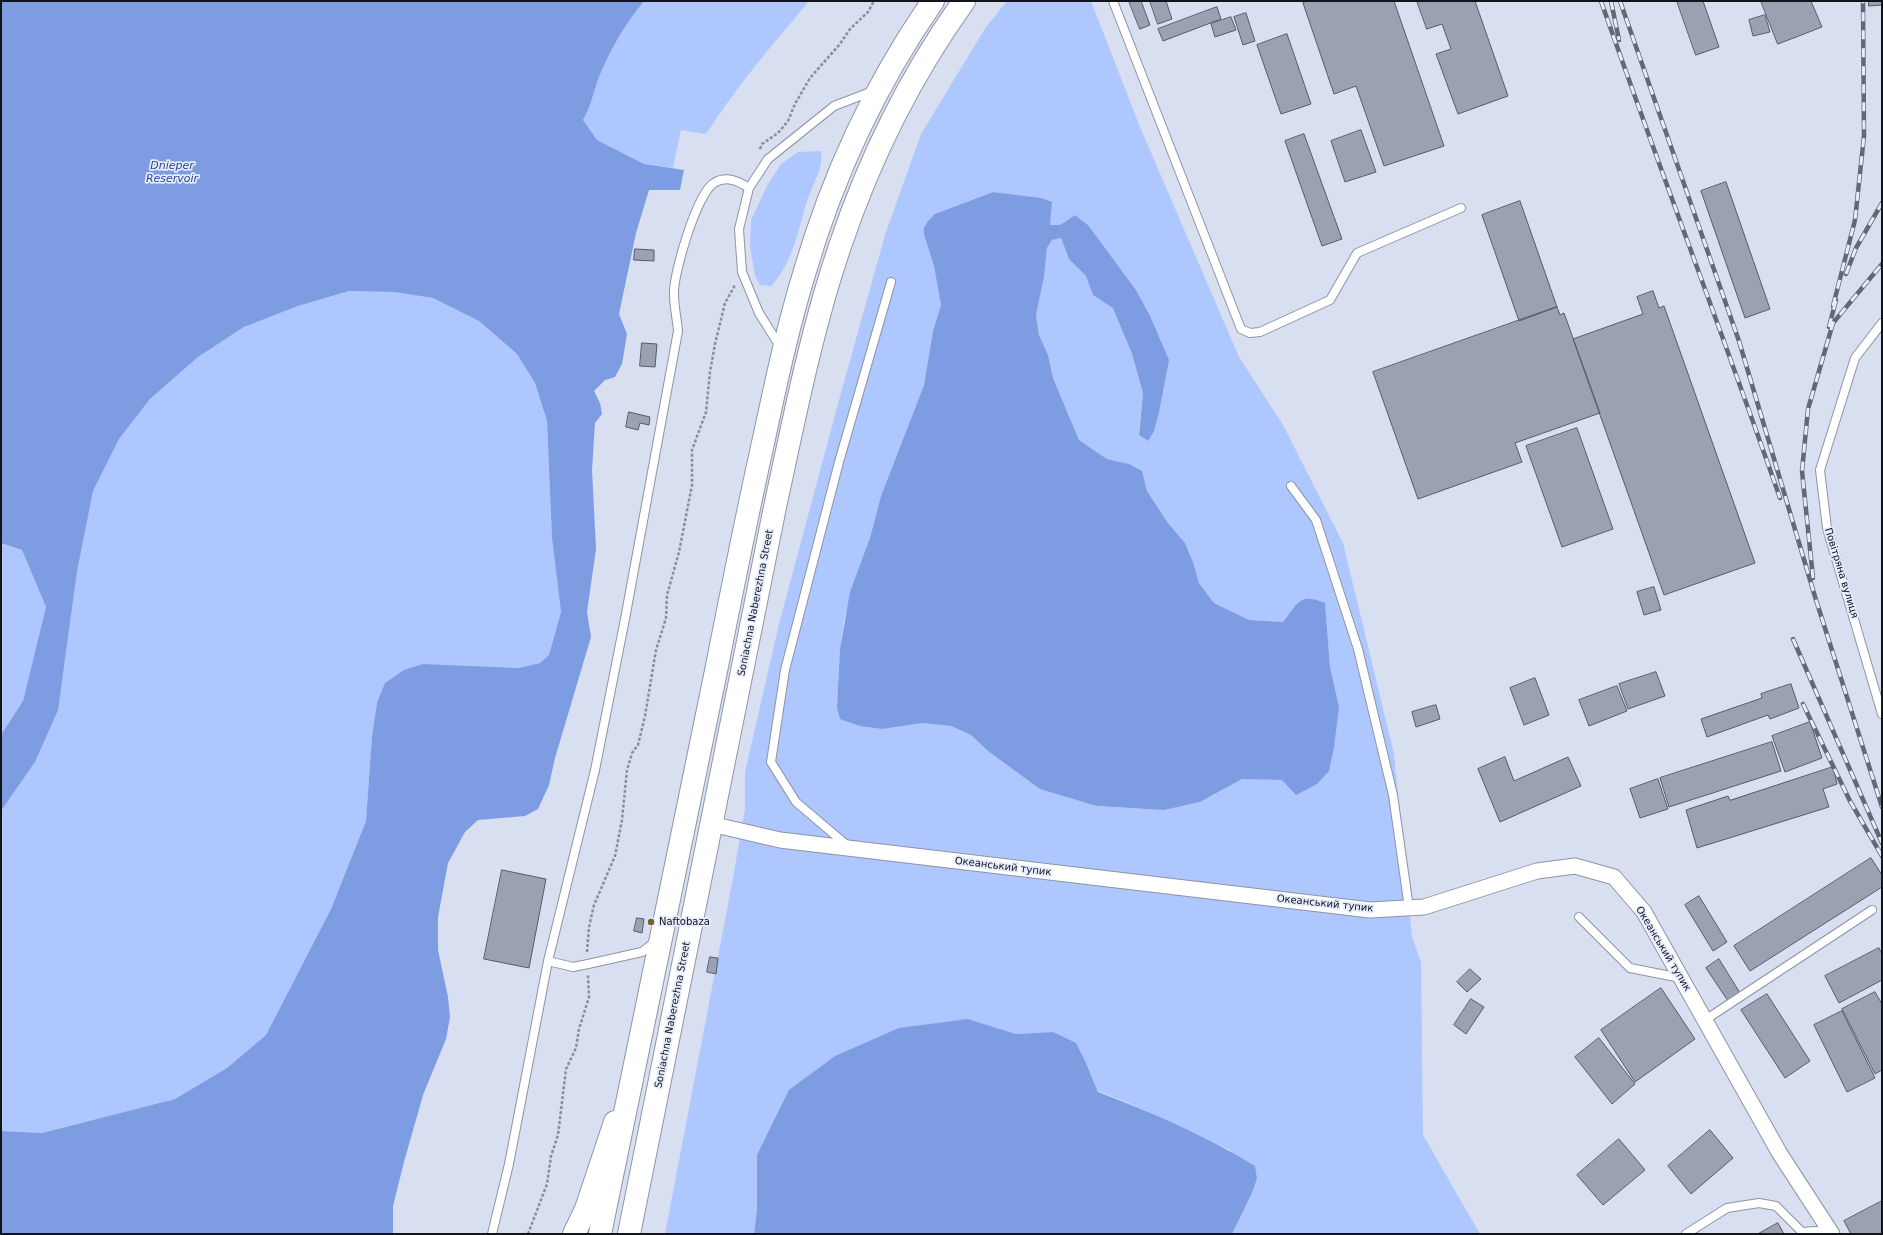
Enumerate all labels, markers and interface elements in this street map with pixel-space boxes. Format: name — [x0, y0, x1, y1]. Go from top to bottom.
water label: Dnieper Reservoir — [146, 159, 198, 185]
street label: Повітряна вулиця — [1822, 526, 1860, 620]
street label: Soniachna Naberezhna Street — [736, 529, 776, 677]
street label: Океанський тупик — [954, 855, 1052, 879]
street label: Океанський тупик — [1276, 893, 1374, 915]
street label: Океанський тупик — [1633, 904, 1693, 994]
place label: Naftobaza — [659, 916, 710, 928]
marker: Naftobaza — [646, 917, 656, 927]
street label: Soniachna Naberezhna Street — [653, 941, 693, 1089]

